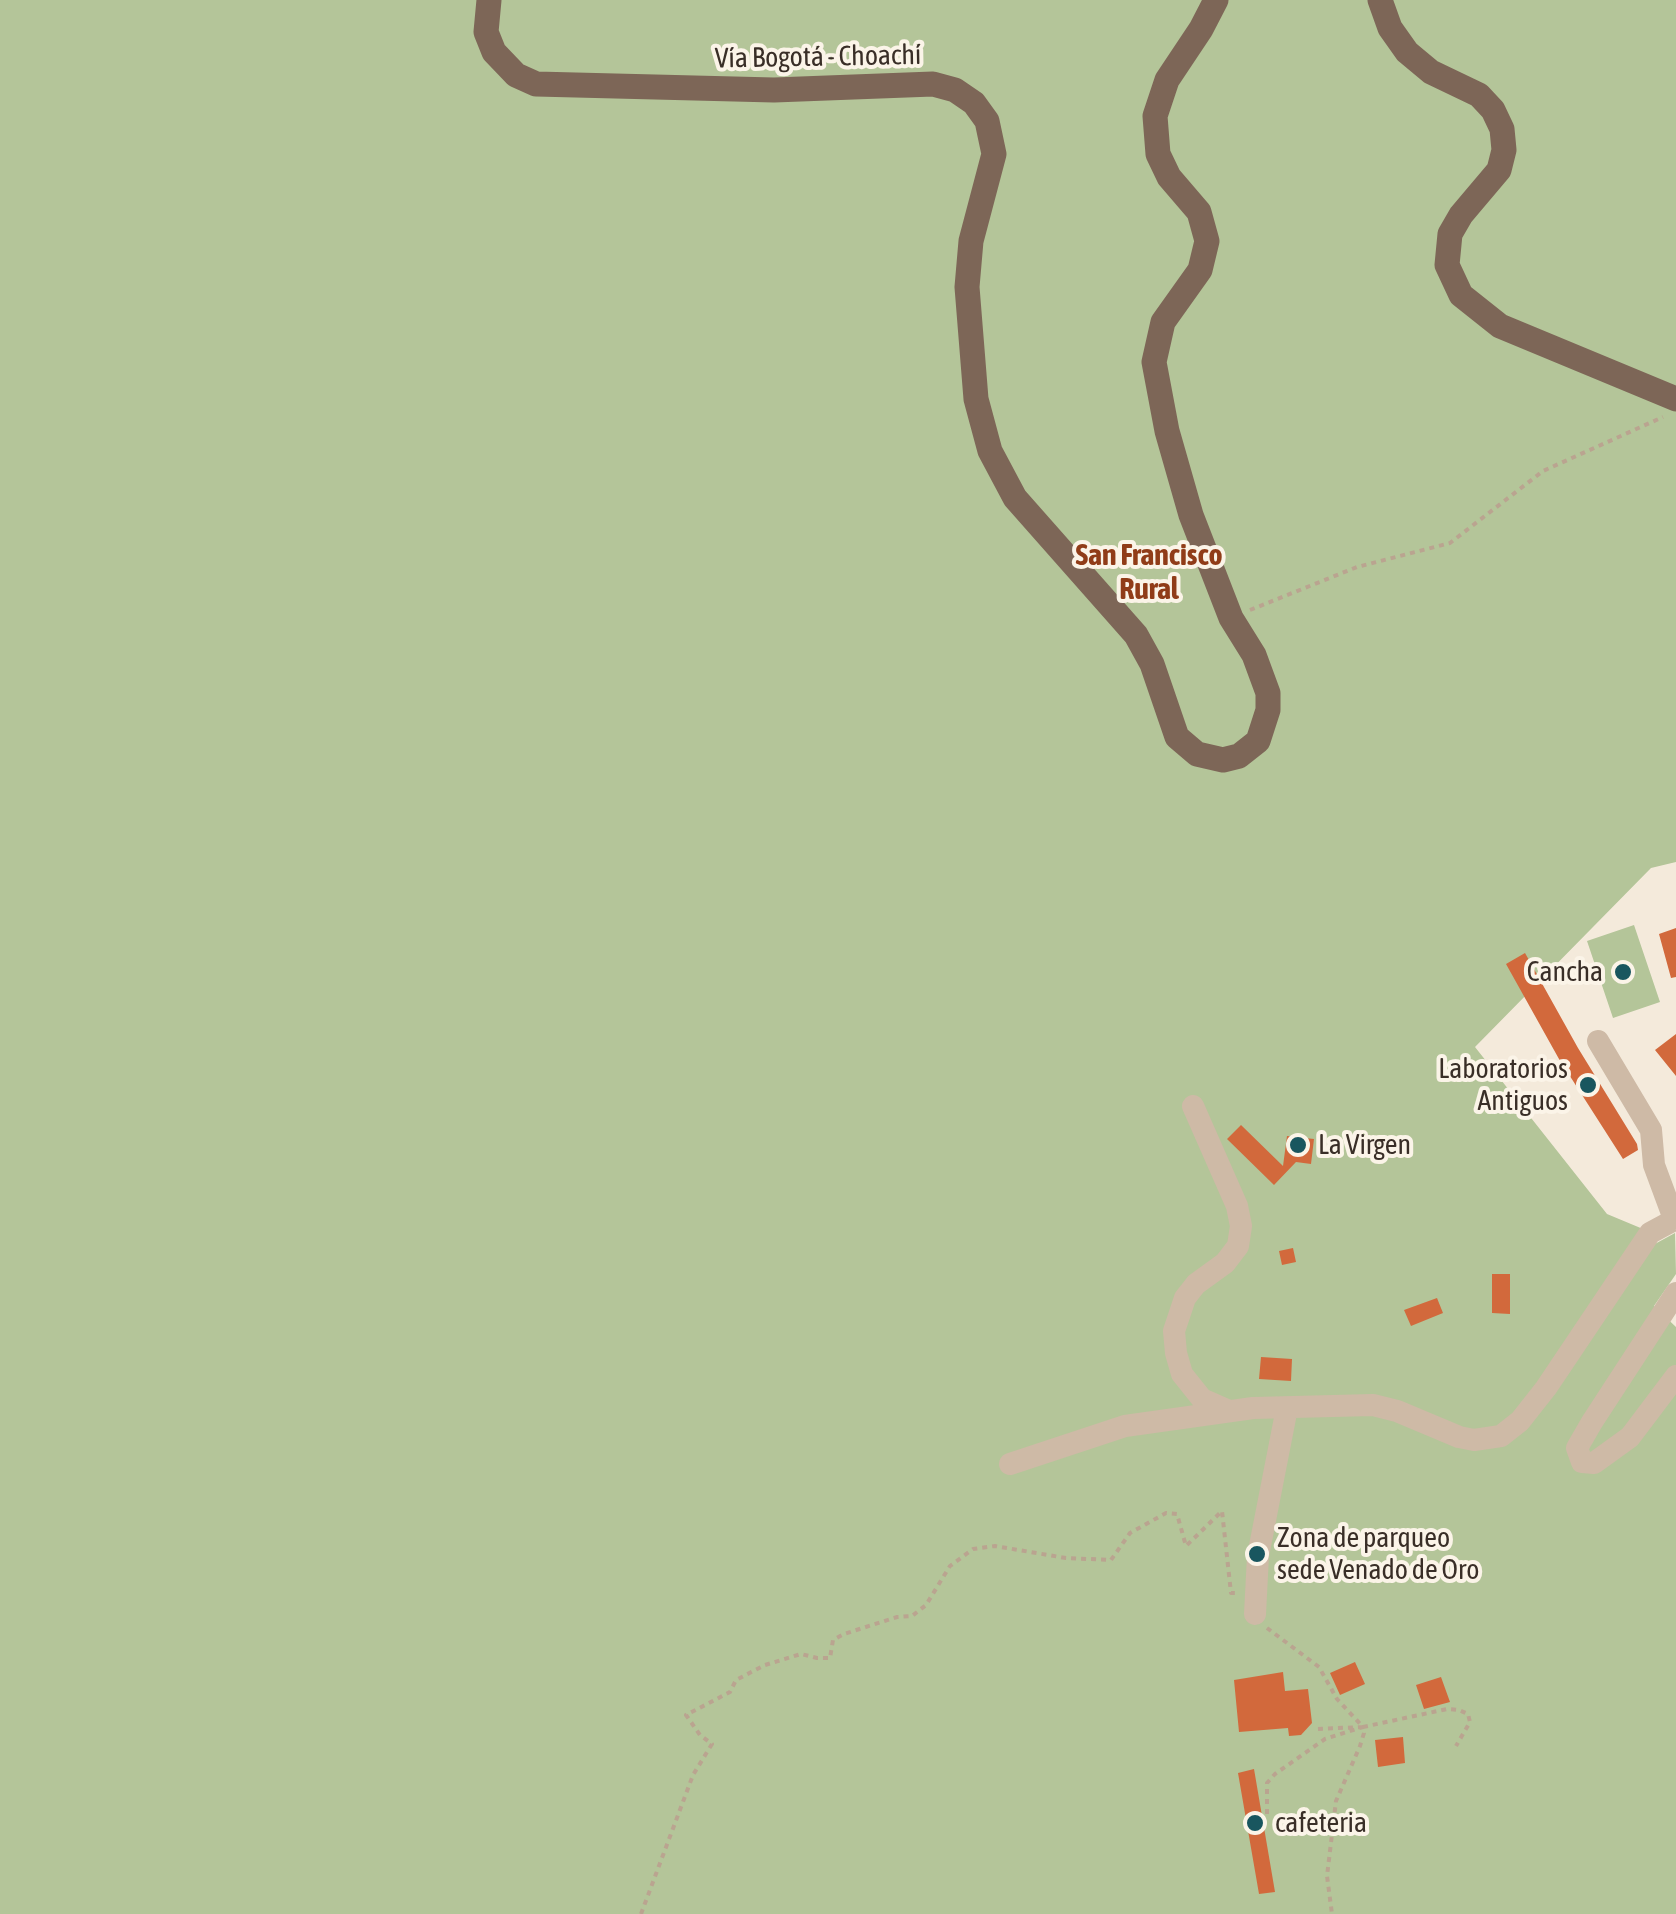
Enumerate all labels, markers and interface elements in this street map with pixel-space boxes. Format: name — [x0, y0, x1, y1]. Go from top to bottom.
street label: Vía Bogotá - Choachí — [714, 38, 922, 76]
district label: San Francisco Rural — [1075, 538, 1223, 608]
place label: Cancha — [1527, 955, 1603, 989]
marker: Cancha — [1612, 961, 1634, 983]
place label: Laboratorios Antiguos — [1438, 1052, 1568, 1118]
marker: Laboratorios Antiguos — [1577, 1074, 1599, 1096]
place label: La Virgen — [1318, 1128, 1411, 1162]
marker: La Virgen — [1287, 1134, 1309, 1156]
place label: Zona de parqueo sede Venado de Oro — [1277, 1521, 1479, 1587]
marker: Zona de parqueo sede Venado de Oro — [1246, 1543, 1268, 1565]
place label: cafeteria — [1275, 1806, 1367, 1840]
marker: cafeteria — [1244, 1812, 1266, 1834]

